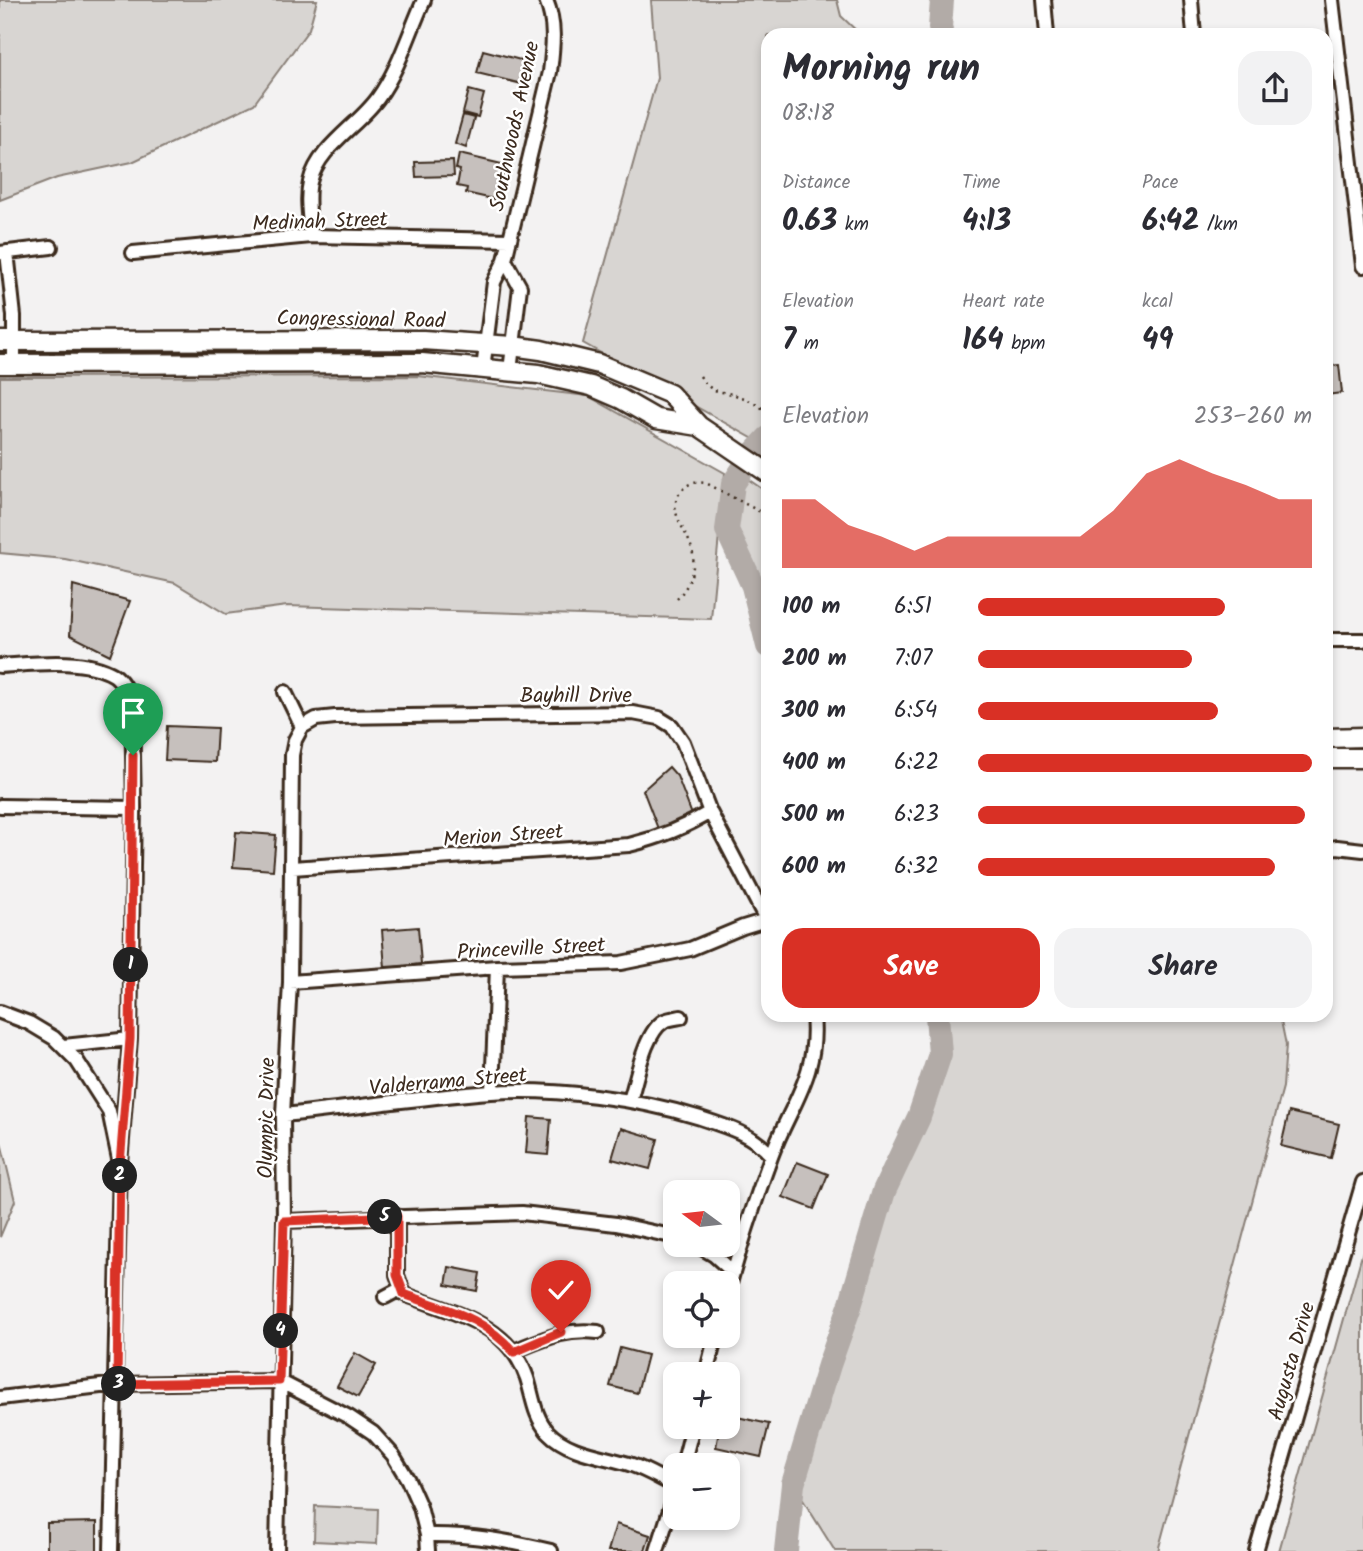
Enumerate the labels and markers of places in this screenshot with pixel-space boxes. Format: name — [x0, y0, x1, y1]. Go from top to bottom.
pin — [103, 683, 163, 755]
pin: 1 — [114, 948, 148, 982]
pin: 2 — [102, 1158, 138, 1194]
pin: 5 — [368, 1200, 402, 1234]
pin — [531, 1260, 591, 1332]
pin: 4 — [264, 1314, 298, 1348]
pin: 3 — [102, 1366, 136, 1402]

